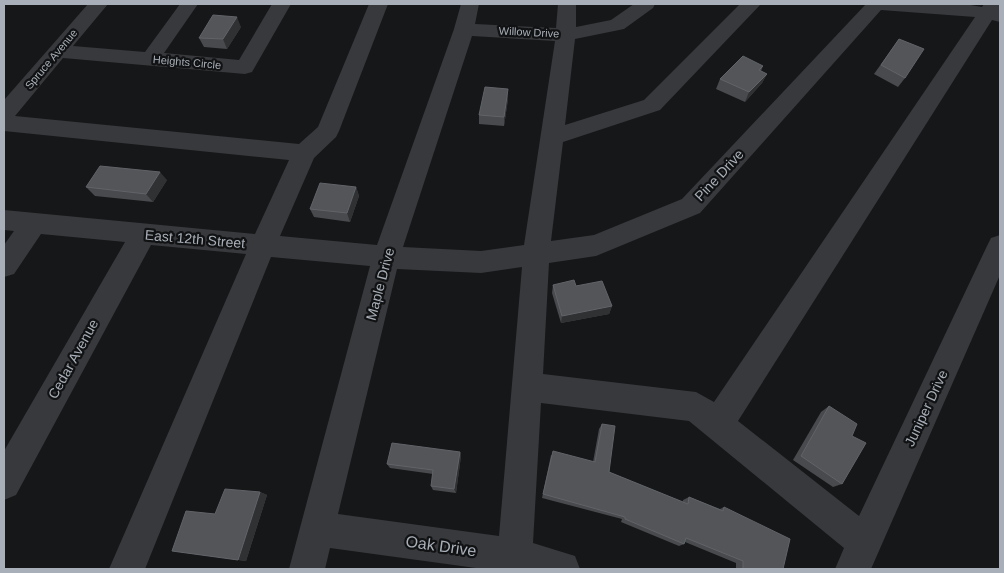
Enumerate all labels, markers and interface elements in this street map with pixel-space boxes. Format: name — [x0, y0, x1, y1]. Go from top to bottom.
street label: Willow Drive — [498, 24, 560, 40]
street label: Spruce Avenue — [22, 27, 80, 91]
street label: Heights Circle — [152, 53, 222, 71]
street label: Pine Drive — [691, 146, 747, 204]
street label: East 12th Street — [144, 227, 246, 251]
street label: Maple Drive — [363, 246, 397, 322]
street label: Cedar Avenue — [45, 316, 102, 402]
street label: Juniper Drive — [901, 367, 951, 449]
street label: Oak Drive — [405, 533, 477, 559]

